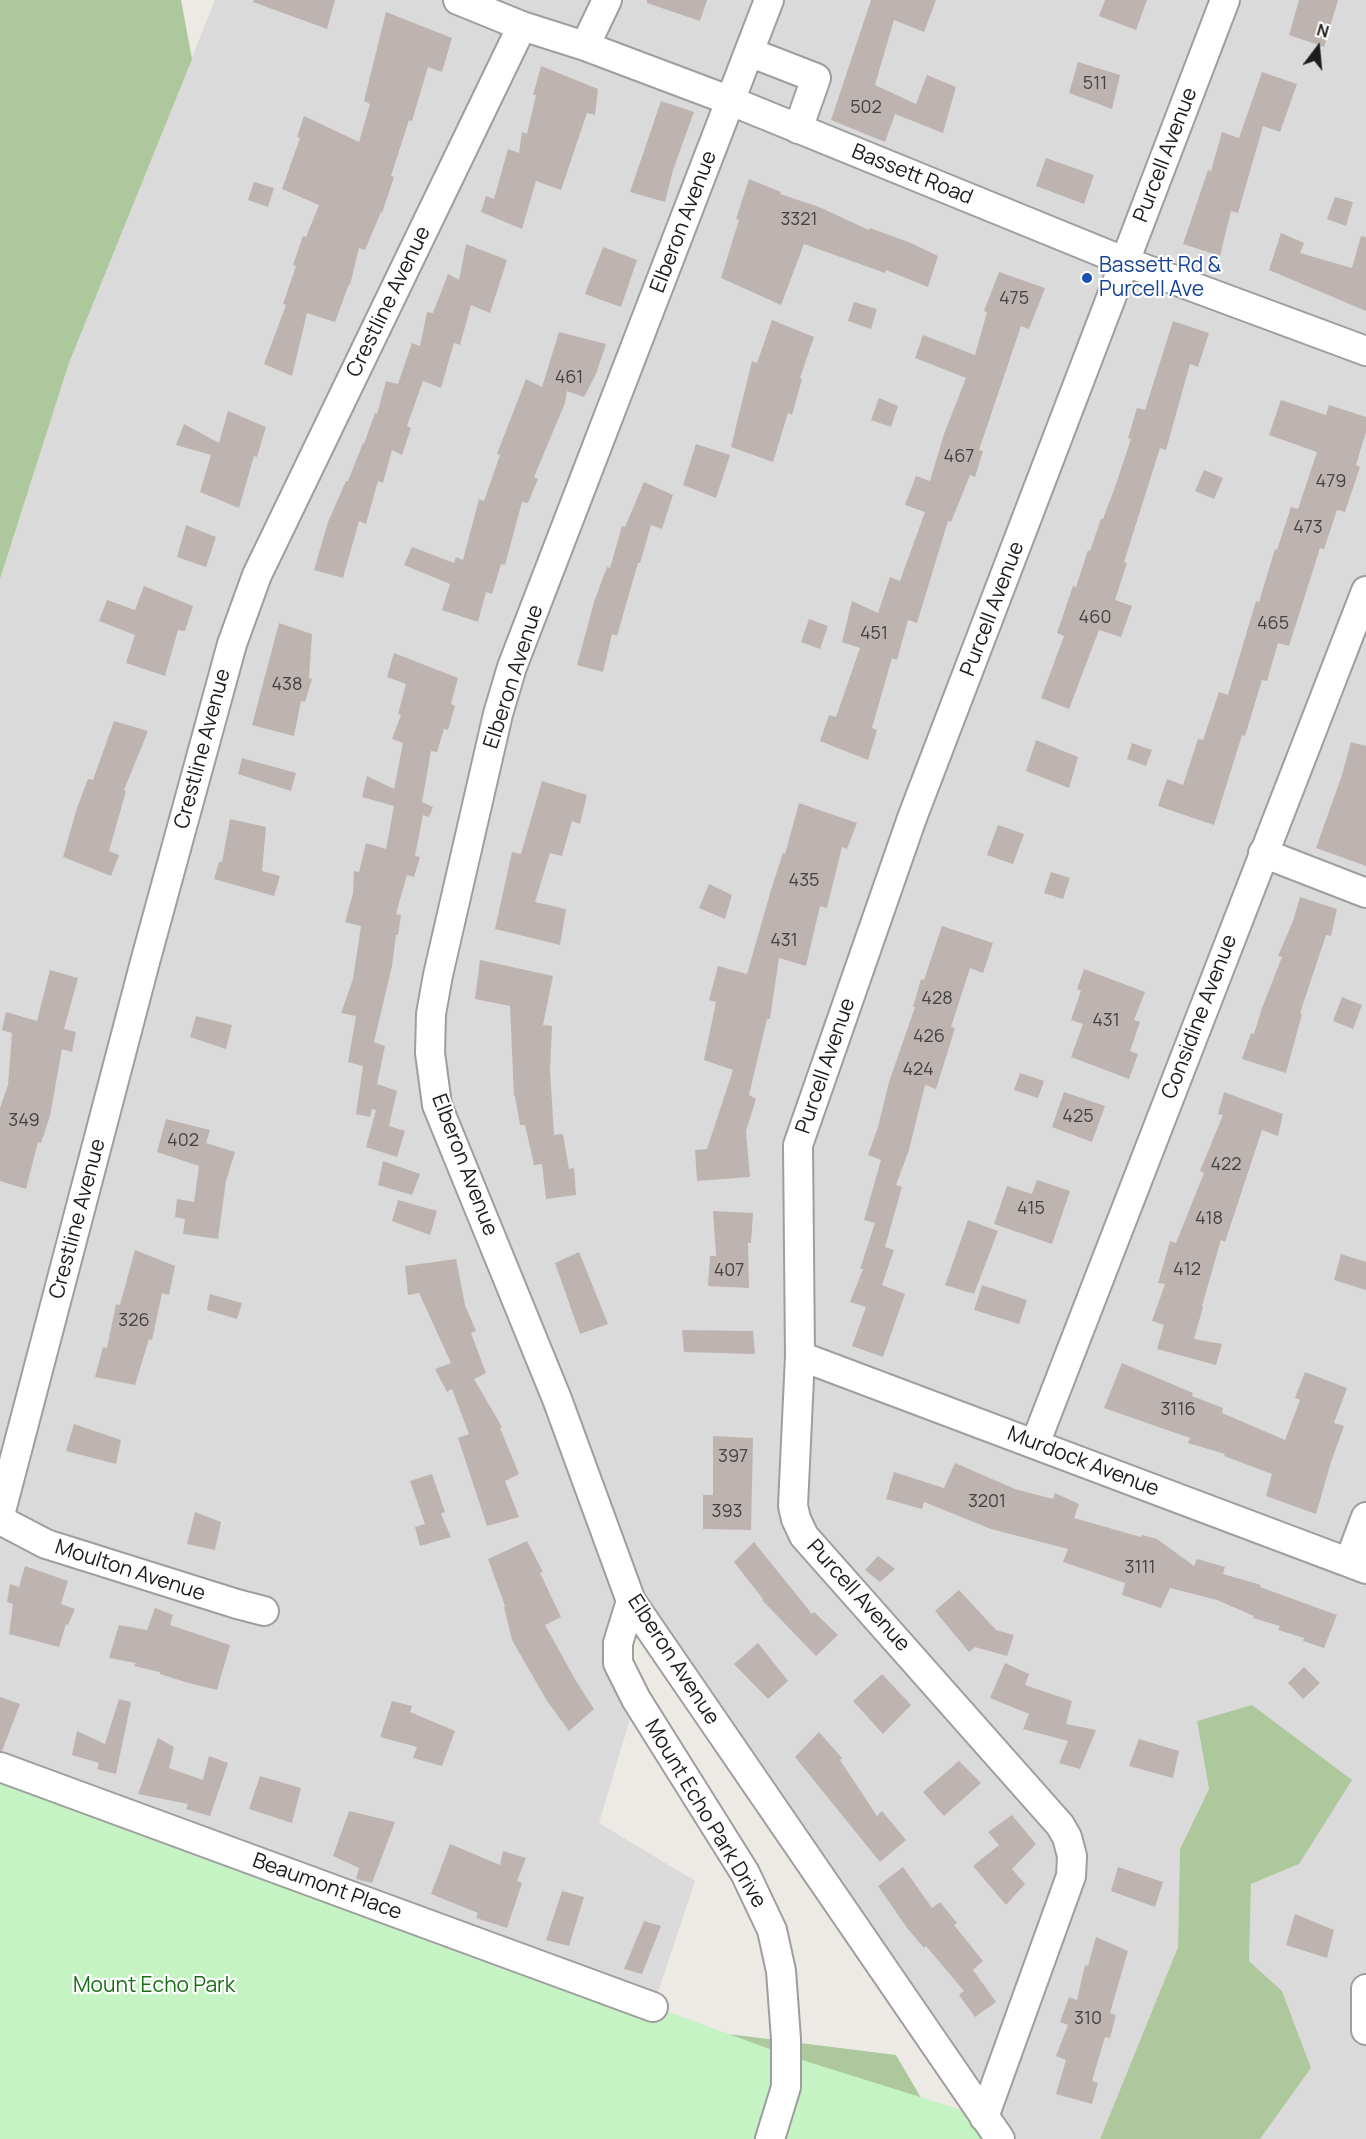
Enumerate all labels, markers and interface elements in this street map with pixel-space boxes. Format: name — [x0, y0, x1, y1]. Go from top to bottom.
north arrow — [1288, 18, 1348, 78]
text: N — [1314, 19, 1332, 43]
house number: 511 — [1083, 73, 1107, 95]
street label: Purcell Avenue — [1129, 84, 1203, 226]
house number: 502 — [850, 97, 882, 119]
street label: Bassett Road — [848, 139, 976, 211]
street label: Elberon Avenue — [645, 147, 723, 297]
house number: 3321 — [780, 209, 818, 231]
street label: Crestline Avenue — [342, 222, 436, 382]
place label: Bassett Rd & Purcell Ave — [1099, 253, 1221, 303]
marker: Bassett Rd & Purcell Ave — [1080, 271, 1094, 285]
house number: 475 — [999, 288, 1029, 310]
house number: 461 — [555, 367, 583, 389]
house number: 467 — [944, 446, 974, 468]
house number: 479 — [1316, 471, 1346, 493]
house number: 473 — [1293, 517, 1323, 539]
street label: Purcell Avenue — [956, 538, 1030, 680]
street label: Elberon Avenue — [479, 602, 549, 752]
house number: 460 — [1079, 607, 1111, 629]
house number: 465 — [1257, 613, 1289, 635]
house number: 451 — [860, 623, 888, 645]
street label: Crestline Avenue — [170, 666, 236, 832]
house number: 438 — [271, 674, 303, 696]
house number: 435 — [789, 870, 819, 892]
house number: 431 — [770, 930, 798, 952]
street label: Considine Avenue — [1157, 931, 1243, 1103]
house number: 428 — [921, 988, 953, 1010]
street label: Purcell Avenue — [791, 995, 861, 1137]
house number: 431 — [1092, 1010, 1120, 1032]
house number: 426 — [913, 1026, 945, 1048]
house number: 424 — [902, 1059, 934, 1081]
street label: Elberon Avenue — [425, 1090, 503, 1240]
house number: 425 — [1062, 1106, 1094, 1128]
house number: 349 — [8, 1110, 40, 1132]
house number: 402 — [167, 1130, 199, 1152]
street label: Crestline Avenue — [45, 1136, 111, 1302]
house number: 422 — [1210, 1154, 1242, 1176]
house number: 415 — [1017, 1198, 1045, 1220]
house number: 418 — [1195, 1208, 1223, 1230]
house number: 412 — [1173, 1259, 1201, 1281]
house number: 407 — [714, 1260, 744, 1282]
house number: 326 — [118, 1310, 150, 1332]
house number: 3116 — [1160, 1399, 1196, 1421]
street label: Murdock Avenue — [1004, 1421, 1162, 1503]
house number: 397 — [718, 1446, 748, 1468]
house number: 3201 — [968, 1491, 1006, 1513]
house number: 393 — [711, 1501, 743, 1523]
street label: Moulton Avenue — [52, 1535, 208, 1607]
street label: Purcell Avenue — [801, 1535, 915, 1657]
house number: 3111 — [1124, 1557, 1156, 1579]
street label: Elberon Avenue — [622, 1590, 724, 1730]
street label: Mount Echo Park Drive — [639, 1715, 771, 1913]
street label: Beaumont Place — [249, 1848, 405, 1926]
park label: Mount Echo Park — [73, 1973, 235, 1999]
house number: 310 — [1074, 2008, 1102, 2030]

